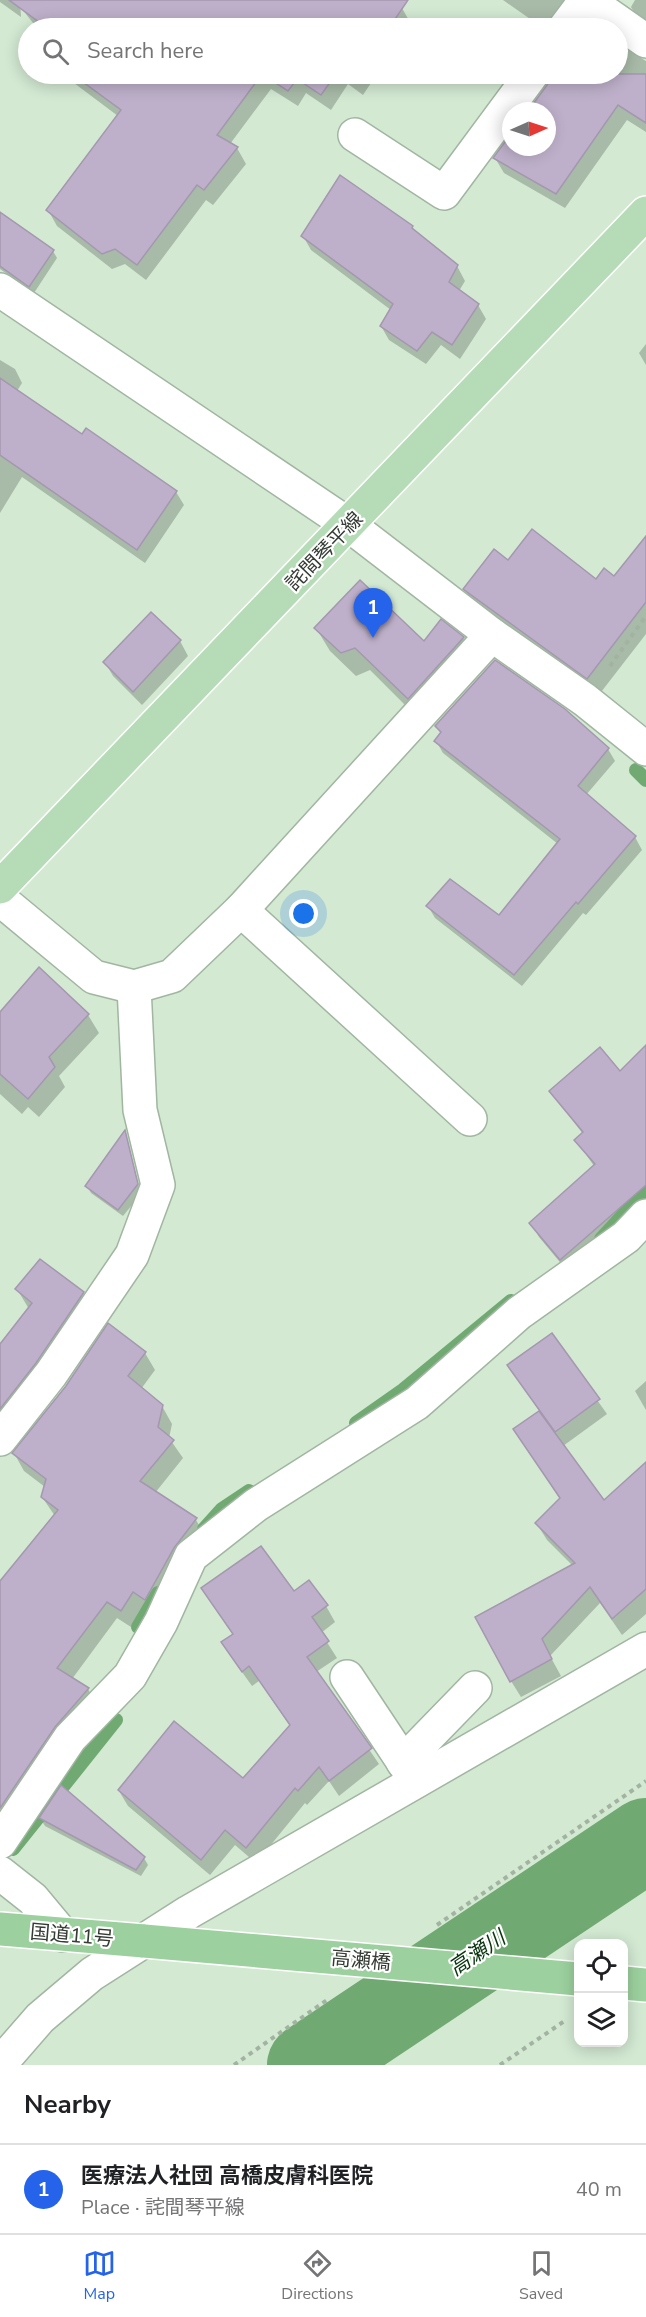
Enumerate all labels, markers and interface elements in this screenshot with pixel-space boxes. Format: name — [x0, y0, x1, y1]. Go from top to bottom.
search box — [18, 18, 628, 84]
icon: search — [39, 35, 72, 68]
text: Search here — [87, 36, 204, 66]
north arrow — [502, 102, 556, 156]
street label: 詫間琴平線 — [280, 506, 369, 597]
pin: 1 — [354, 588, 392, 638]
your location — [289, 899, 318, 928]
street label: 国道11号 — [29, 1918, 115, 1953]
water label: 高瀬川 — [443, 1923, 513, 1982]
map controls — [574, 1939, 628, 2047]
button: locate — [574, 1939, 628, 1993]
street label: 高瀬橋 — [330, 1944, 392, 1977]
button: layers — [574, 1993, 628, 2047]
text: Nearby — [24, 2087, 111, 2122]
text: 医療法人社団 高橋皮膚科医院 — [81, 2161, 373, 2191]
text: 1 — [38, 2176, 50, 2203]
text: 40 m — [576, 2176, 622, 2203]
text: Place · 詫間琴平線 — [81, 2194, 245, 2221]
tab: Map — [83, 2247, 116, 2305]
tab: Directions — [281, 2247, 353, 2305]
tab: Saved — [519, 2247, 563, 2305]

